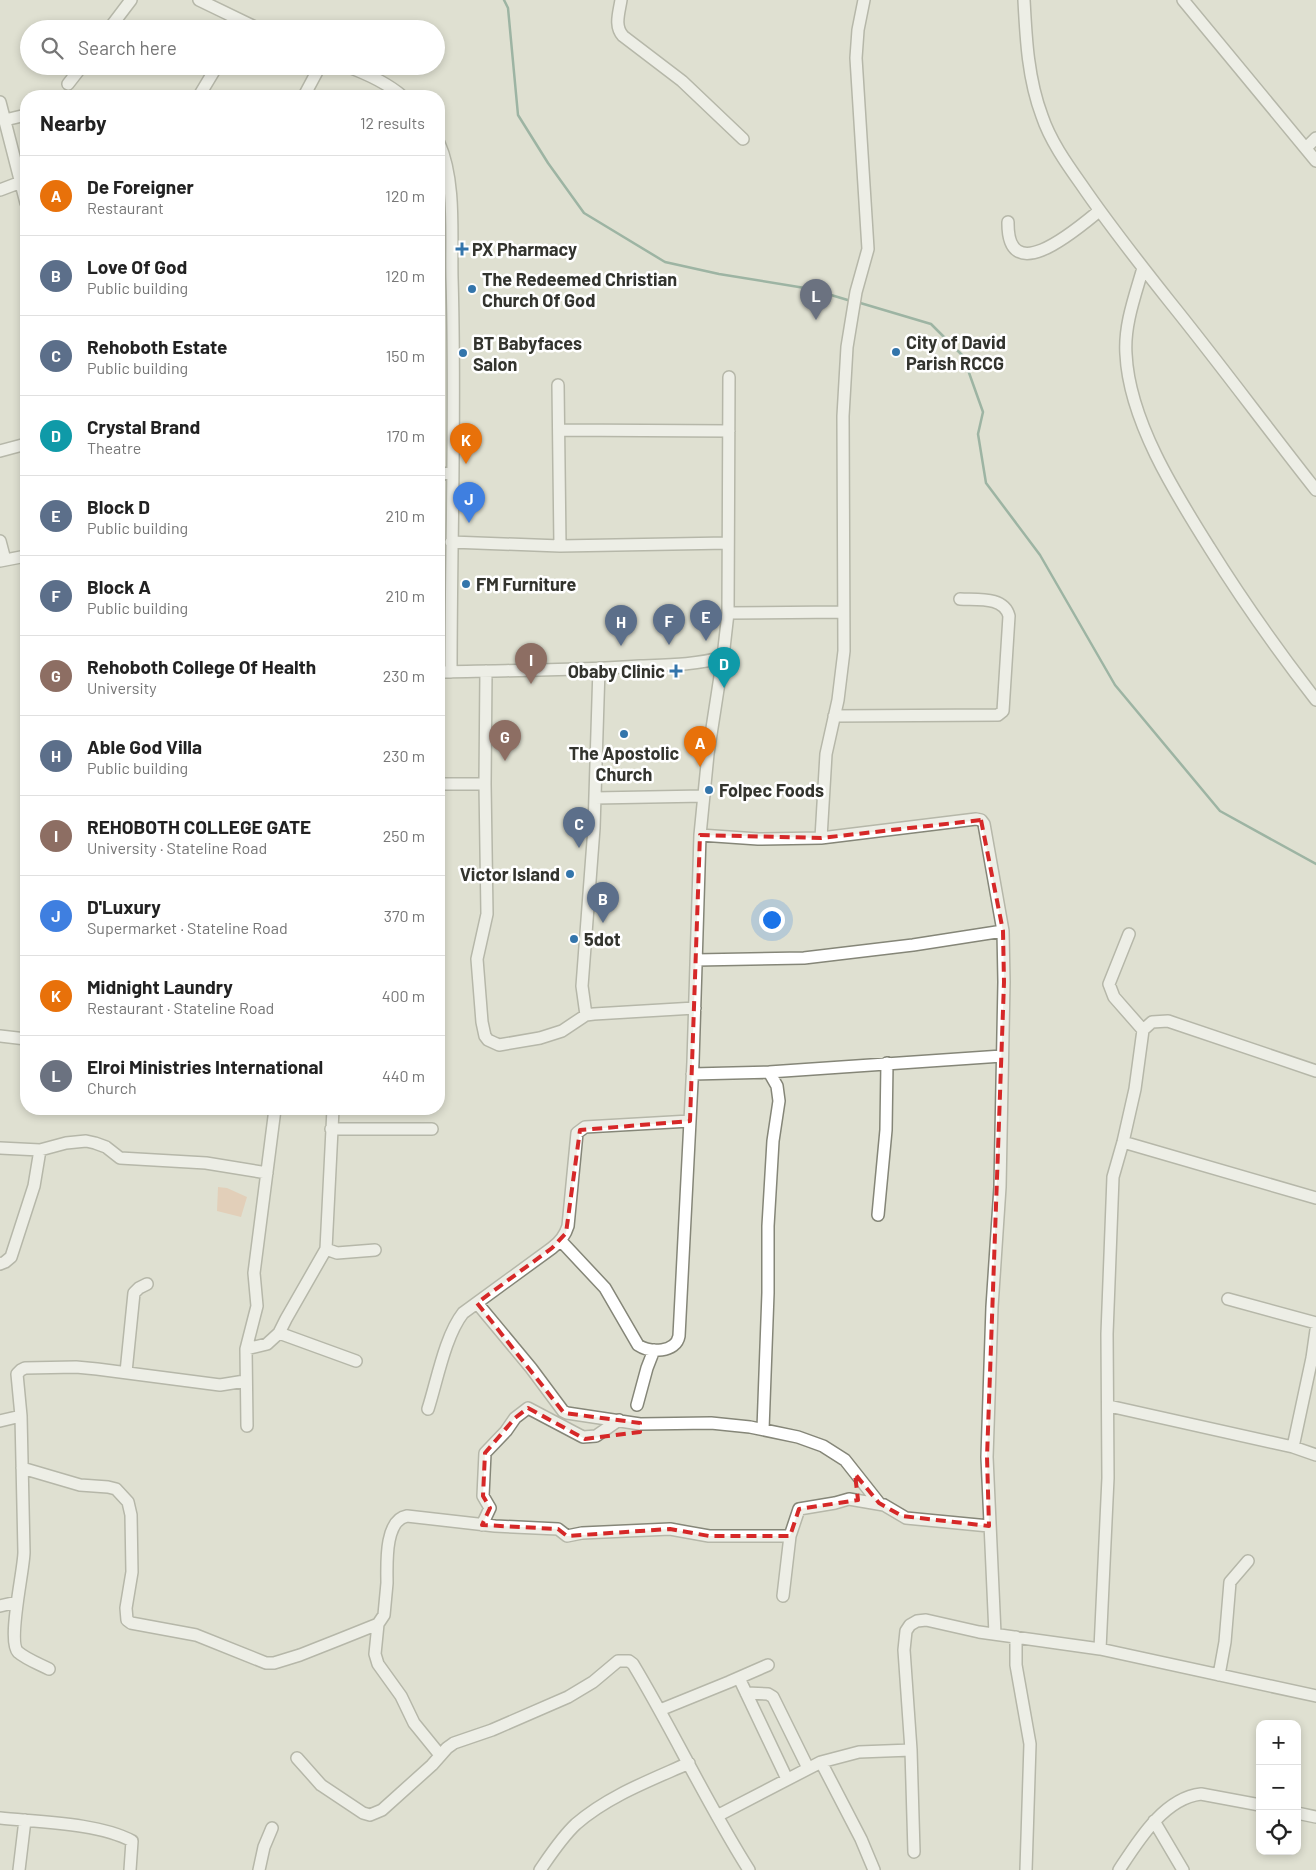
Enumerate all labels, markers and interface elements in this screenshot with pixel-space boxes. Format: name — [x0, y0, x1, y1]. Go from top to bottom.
search box — [20, 20, 445, 75]
icon: search — [38, 34, 66, 62]
text: Search here — [78, 36, 177, 59]
text: Nearby — [40, 110, 106, 135]
text: 12 results — [360, 113, 425, 132]
text: De Foreigner — [87, 175, 194, 198]
text: A — [51, 186, 61, 205]
text: 120 m — [385, 186, 425, 205]
text: Restaurant — [87, 198, 164, 217]
place label: PX Pharmacy — [472, 238, 577, 260]
marker: PX Pharmacy — [456, 243, 468, 255]
text: Love Of God — [87, 255, 187, 278]
text: B — [51, 266, 61, 285]
text: 120 m — [385, 266, 425, 285]
place label: The Redeemed Christian Church Of God — [482, 268, 677, 311]
text: Public building — [87, 278, 188, 297]
pin: L — [800, 279, 832, 320]
marker: The Redeemed Christian Church Of God — [466, 283, 478, 295]
place label: City of David Parish RCCG — [906, 331, 1006, 374]
place label: BT Babyfaces Salon — [473, 332, 582, 375]
text: Rehoboth Estate — [87, 335, 227, 358]
text: C — [51, 346, 61, 365]
text: 150 m — [386, 346, 425, 365]
marker: City of David Parish RCCG — [890, 346, 902, 358]
marker: BT Babyfaces Salon — [457, 347, 469, 359]
text: Public building — [87, 358, 188, 377]
text: Crystal Brand — [87, 415, 200, 438]
pin: K — [450, 423, 482, 464]
text: D — [51, 426, 61, 445]
text: 170 m — [386, 426, 425, 445]
text: Theatre — [87, 438, 141, 457]
pin: J — [453, 482, 485, 523]
text: Block D — [87, 495, 150, 518]
text: E — [51, 506, 61, 525]
text: 210 m — [386, 506, 425, 525]
text: Public building — [87, 518, 188, 537]
place label: FM Furniture — [476, 573, 576, 595]
text: Block A — [87, 575, 151, 598]
marker: FM Furniture — [460, 578, 472, 590]
text: F — [52, 586, 60, 605]
text: 210 m — [386, 586, 425, 605]
text: Public building — [87, 598, 188, 617]
pin: E — [690, 600, 722, 641]
pin: F — [653, 604, 685, 645]
pin: H — [605, 605, 637, 646]
pin: I — [515, 643, 547, 684]
pin: D — [708, 647, 740, 688]
text: Rehoboth College Of Health — [87, 655, 316, 678]
place label: Obaby Clinic — [568, 660, 665, 682]
marker: Obaby Clinic — [669, 664, 683, 678]
text: G — [51, 666, 61, 685]
text: 230 m — [383, 666, 425, 685]
text: University — [87, 678, 157, 697]
pin: G — [489, 720, 521, 761]
pin: A — [684, 726, 716, 767]
marker: The Apostolic Church — [618, 728, 630, 740]
text: Able God Villa — [87, 735, 202, 758]
place label: The Apostolic Church — [569, 742, 680, 785]
text: H — [51, 746, 61, 765]
text: 230 m — [383, 746, 425, 765]
text: Public building — [87, 758, 188, 777]
place label: Folpec Foods — [719, 779, 824, 801]
marker: Folpec Foods — [703, 784, 715, 796]
pin: C — [563, 807, 595, 848]
text: REHOBOTH COLLEGE GATE — [87, 815, 311, 838]
text: I — [54, 826, 58, 845]
text: 250 m — [383, 826, 425, 845]
text: University · Stateline Road — [87, 838, 267, 857]
place label: Victor Island — [460, 863, 560, 885]
marker: Victor Island — [564, 868, 576, 880]
pin: B — [587, 882, 619, 923]
text: D'Luxury — [87, 895, 161, 918]
text: J — [51, 906, 61, 925]
text: 370 m — [384, 906, 425, 925]
your location — [759, 907, 785, 933]
text: Supermarket · Stateline Road — [87, 918, 288, 937]
place label: 5dot — [584, 928, 621, 950]
marker: 5dot — [568, 933, 580, 945]
text: Midnight Laundry — [87, 975, 233, 998]
text: K — [51, 986, 61, 1005]
text: 400 m — [382, 986, 425, 1005]
text: Restaurant · Stateline Road — [87, 998, 274, 1017]
text: Elroi Ministries International — [87, 1055, 323, 1078]
text: L — [51, 1066, 61, 1085]
text: 440 m — [382, 1066, 425, 1085]
text: Church — [87, 1078, 137, 1097]
map controls — [1256, 1720, 1301, 1855]
button: + — [1256, 1720, 1301, 1765]
button: − — [1256, 1765, 1301, 1810]
button: locate — [1256, 1810, 1301, 1855]

